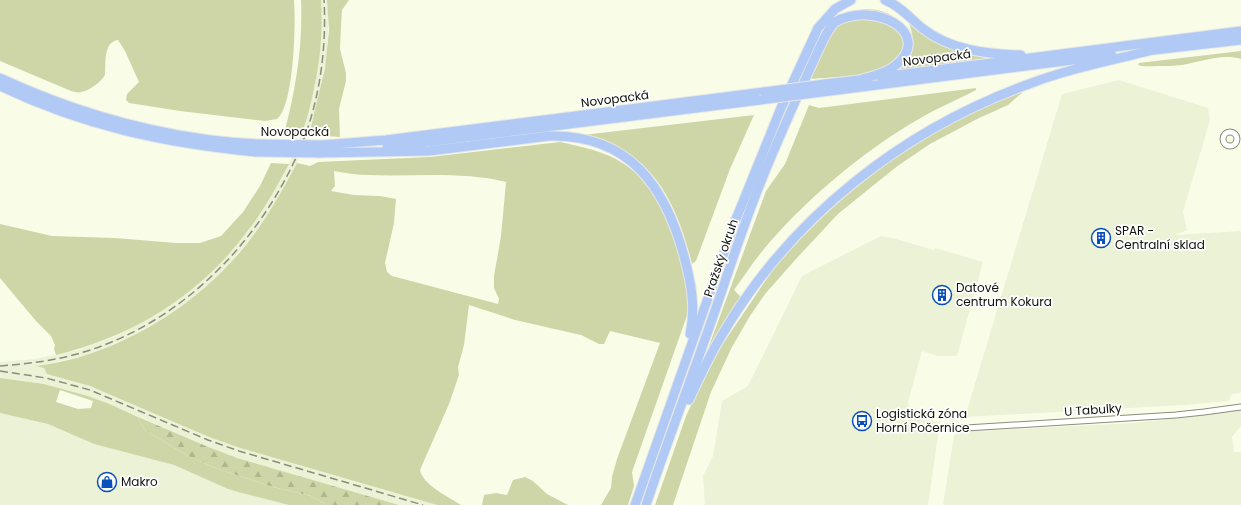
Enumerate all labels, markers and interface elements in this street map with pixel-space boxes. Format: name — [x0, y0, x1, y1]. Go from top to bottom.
street label: Novopacká — [902, 45, 972, 70]
street label: Novopacká — [580, 86, 650, 111]
street label: Novopacká — [261, 123, 329, 140]
street label: Pražský okruh — [699, 217, 742, 299]
place label: SPAR - Centralní sklad — [1115, 222, 1205, 253]
building icon: SPAR - Centralní sklad — [1090, 227, 1112, 249]
place label: Datové centrum Kokura — [956, 279, 1052, 310]
building icon: Datové centrum Kokura — [931, 284, 953, 306]
street label: U Tabulky — [1064, 399, 1123, 420]
place label: Logistická zóna Horní Počernice — [876, 405, 969, 436]
bus stop icon: Logistická zóna Horní Počernice — [851, 410, 873, 432]
shop icon: Makro — [96, 471, 118, 493]
place label: Makro — [121, 473, 158, 490]

